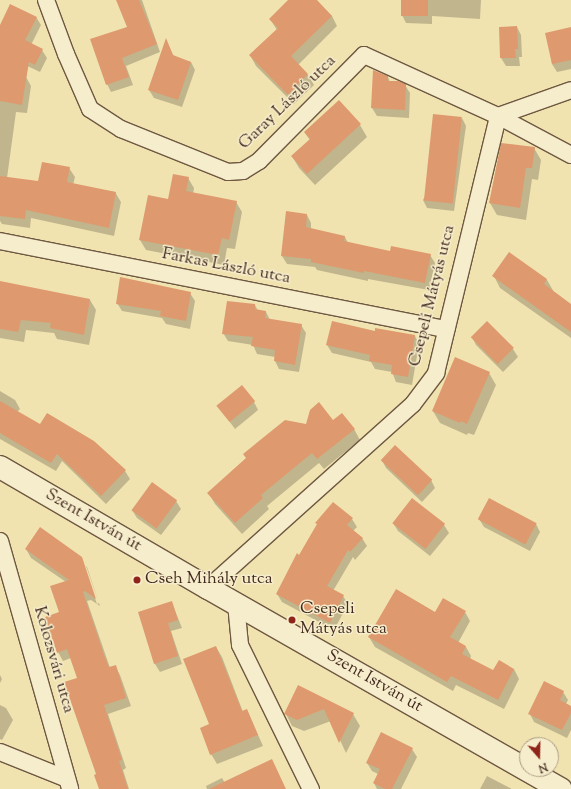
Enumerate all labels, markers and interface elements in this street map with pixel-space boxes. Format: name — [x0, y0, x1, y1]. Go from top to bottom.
street label: Garay László utca — [235, 51, 341, 155]
street label: Csepeli Mátyás utca — [406, 223, 460, 369]
street label: Farkas László utca — [160, 245, 292, 289]
street label: Szent István út — [41, 485, 145, 557]
place label: Cseh Mihály utca — [145, 570, 273, 590]
marker: Cseh Mihály utca — [132, 575, 142, 585]
place label: Csepeli Mátyás utca — [300, 600, 387, 640]
street label: Kolozsvári utca — [28, 604, 78, 716]
marker: Csepeli Mátyás utca — [287, 615, 297, 625]
street label: Szent István út — [322, 646, 426, 718]
north arrow — [519, 737, 559, 777]
text: N — [536, 758, 550, 776]

